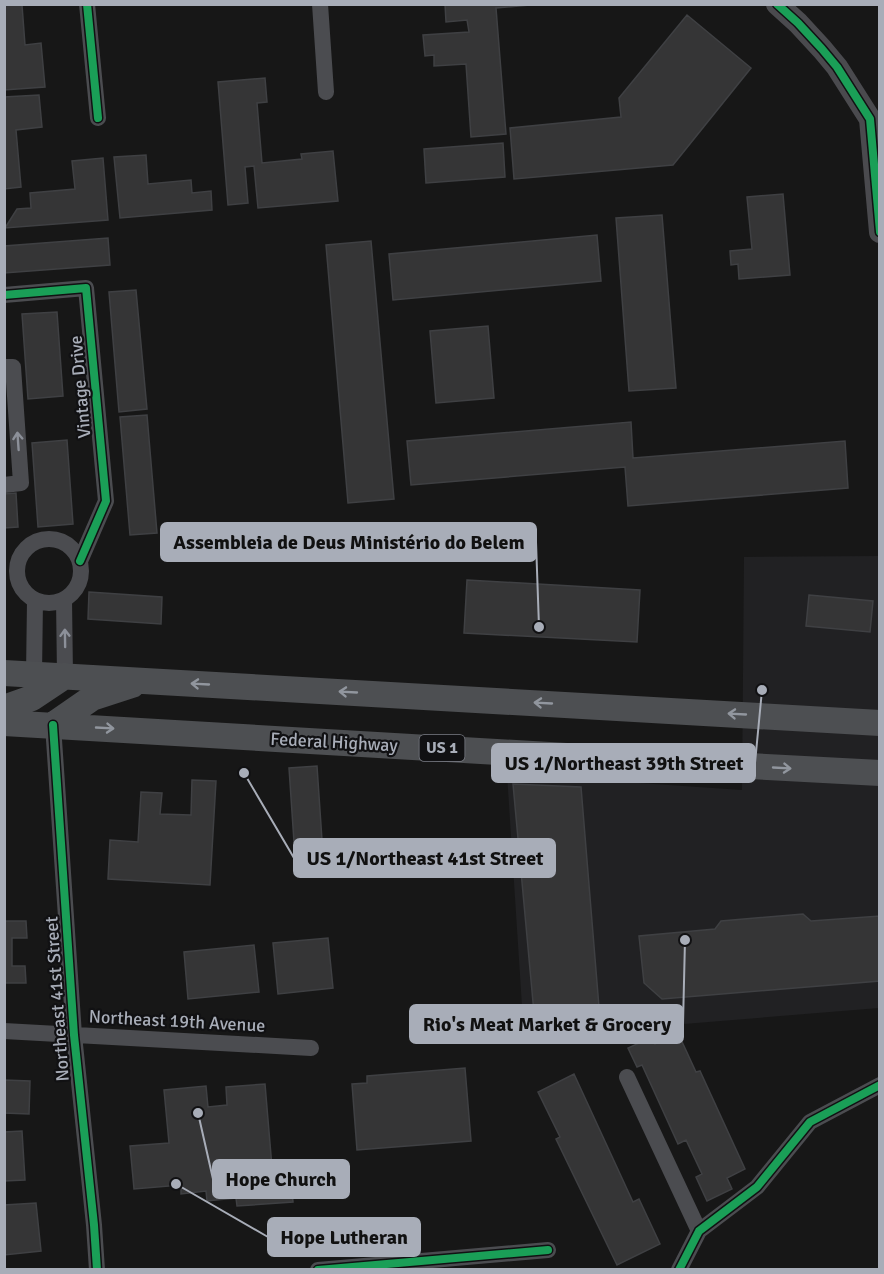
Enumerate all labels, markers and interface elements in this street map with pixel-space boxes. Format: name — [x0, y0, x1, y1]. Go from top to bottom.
street label: Vintage Drive — [65, 335, 95, 439]
one-way arrow — [12, 432, 23, 452]
callout: Assembleia de Deus Ministério do Belem — [161, 523, 536, 561]
text: Assembleia de Deus Ministério do Belem — [173, 530, 525, 555]
one-way arrow — [59, 628, 71, 648]
one-way arrow — [191, 678, 211, 689]
one-way arrow — [338, 686, 358, 697]
one-way arrow — [533, 698, 553, 709]
one-way arrow — [728, 709, 748, 720]
one-way arrow — [94, 723, 114, 734]
street label: Federal Highway — [270, 728, 399, 756]
road number: US 1 — [420, 735, 464, 761]
callout: US 1/Northeast 39th Street — [492, 744, 755, 782]
text: US 1/Northeast 39th Street — [504, 751, 744, 776]
one-way arrow — [771, 762, 791, 773]
callout: US 1/Northeast 41st Street — [294, 839, 555, 877]
text: US 1/Northeast 41st Street — [306, 846, 544, 871]
street label: Northeast 41st Street — [40, 916, 74, 1082]
street label: Northeast 19th Avenue — [88, 1005, 266, 1037]
callout: Rio's Meat Market & Grocery — [410, 1005, 683, 1043]
text: Rio's Meat Market & Grocery — [423, 1012, 671, 1037]
callout: Hope Church — [213, 1160, 349, 1198]
text: Hope Church — [225, 1167, 337, 1192]
callout: Hope Lutheran — [268, 1218, 420, 1256]
text: Hope Lutheran — [280, 1225, 408, 1250]

